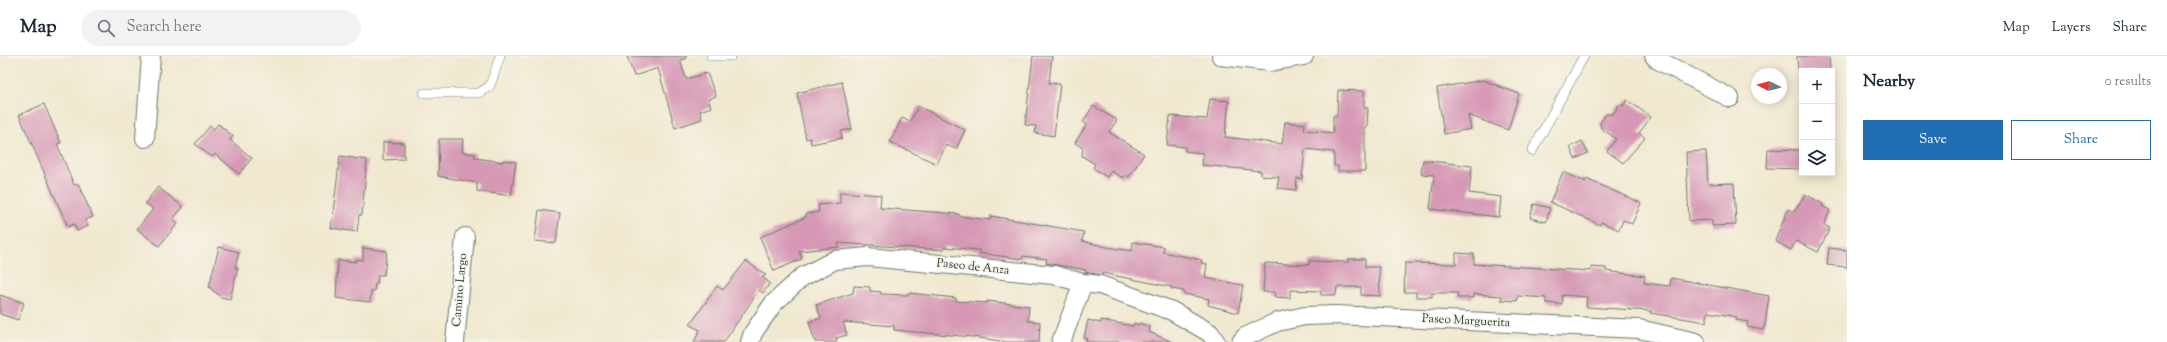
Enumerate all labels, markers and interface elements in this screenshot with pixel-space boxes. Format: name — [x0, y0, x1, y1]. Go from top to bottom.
search box — [81, 10, 361, 46]
text: Map — [20, 14, 57, 41]
icon: search — [95, 17, 117, 39]
text: Search here — [127, 17, 202, 38]
text: Map — [2003, 18, 2030, 38]
text: Layers — [2052, 18, 2090, 38]
text: Share — [2112, 18, 2147, 38]
north arrow — [1751, 68, 1787, 104]
map controls — [1799, 68, 1835, 176]
button: + — [1799, 68, 1835, 104]
text: Nearby — [1863, 70, 1915, 94]
text: 0 results — [2105, 73, 2151, 91]
button: − — [1799, 104, 1835, 140]
button: Save — [1863, 120, 2003, 160]
button: Share — [2011, 120, 2151, 160]
button: layers — [1799, 140, 1835, 176]
street label: Camino Largo — [448, 252, 472, 328]
street label: Paseo de Anza — [936, 254, 1011, 280]
street label: Paseo Marguerita — [1421, 310, 1511, 332]

